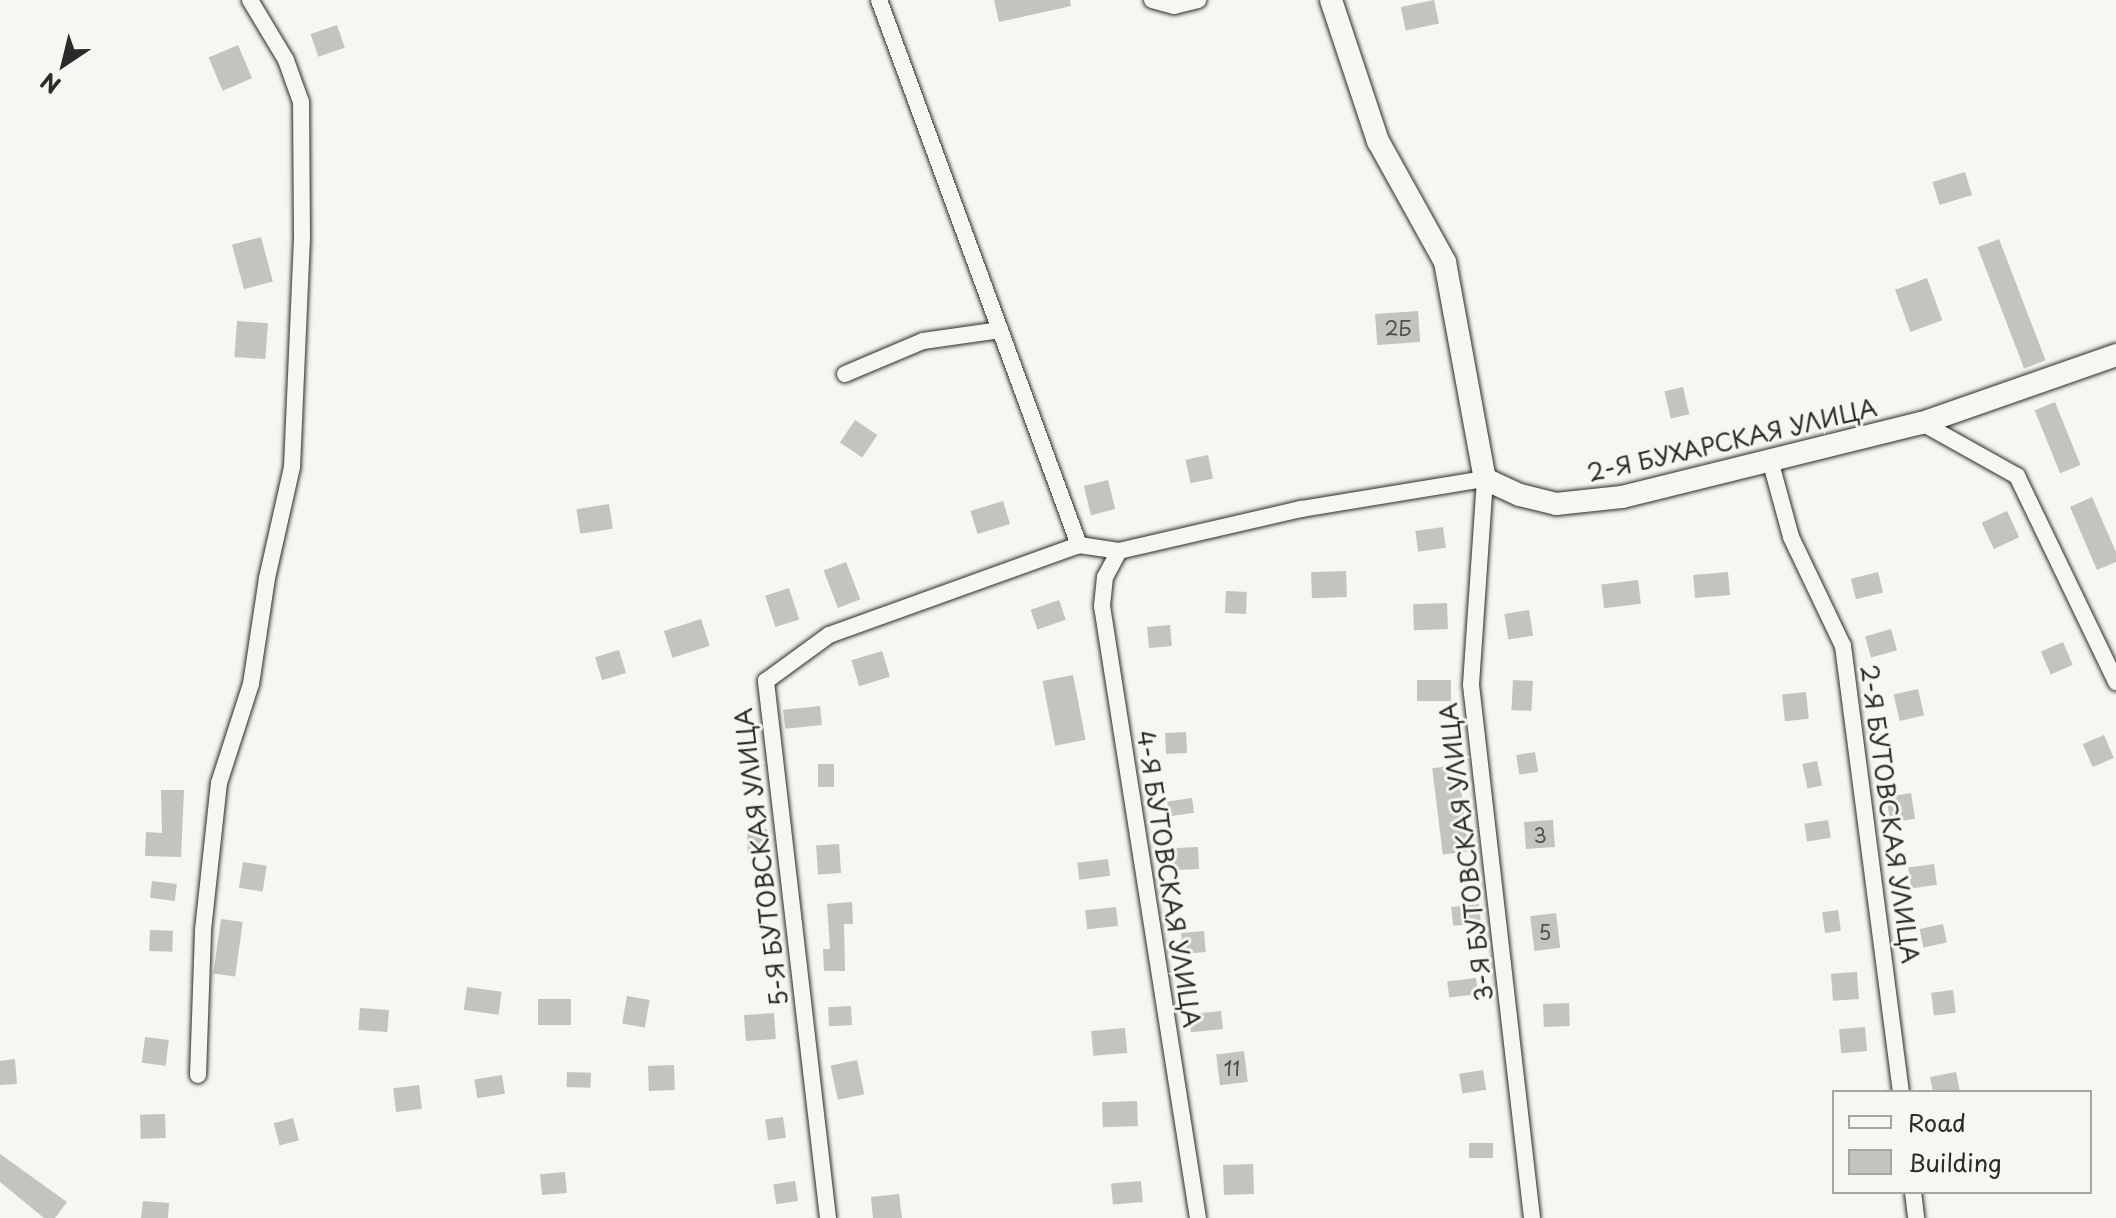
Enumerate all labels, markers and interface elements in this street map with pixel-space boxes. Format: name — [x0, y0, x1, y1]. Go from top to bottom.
north arrow — [24, 24, 104, 104]
text: N — [33, 66, 67, 103]
house number: 2Б — [1384, 316, 1412, 340]
street label: 2-Я БУХАРСКАЯ УЛИЦА — [1584, 393, 1880, 487]
street label: 2-Я БУТОВСКАЯ УЛИЦА — [1855, 663, 1925, 965]
street label: 3-Я БУТОВСКАЯ УЛИЦА — [1433, 701, 1499, 1003]
street label: 5-Я БУТОВСКАЯ УЛИЦА — [728, 706, 794, 1008]
street label: 4-Я БУТОВСКАЯ УЛИЦА — [1131, 728, 1207, 1030]
house number: 3 — [1533, 823, 1547, 847]
house number: 5 — [1539, 920, 1551, 944]
house number: 11 — [1224, 1056, 1240, 1080]
legend — [1832, 1090, 2092, 1194]
text: Road — [1908, 1104, 1966, 1140]
text: Building — [1908, 1144, 2002, 1180]

